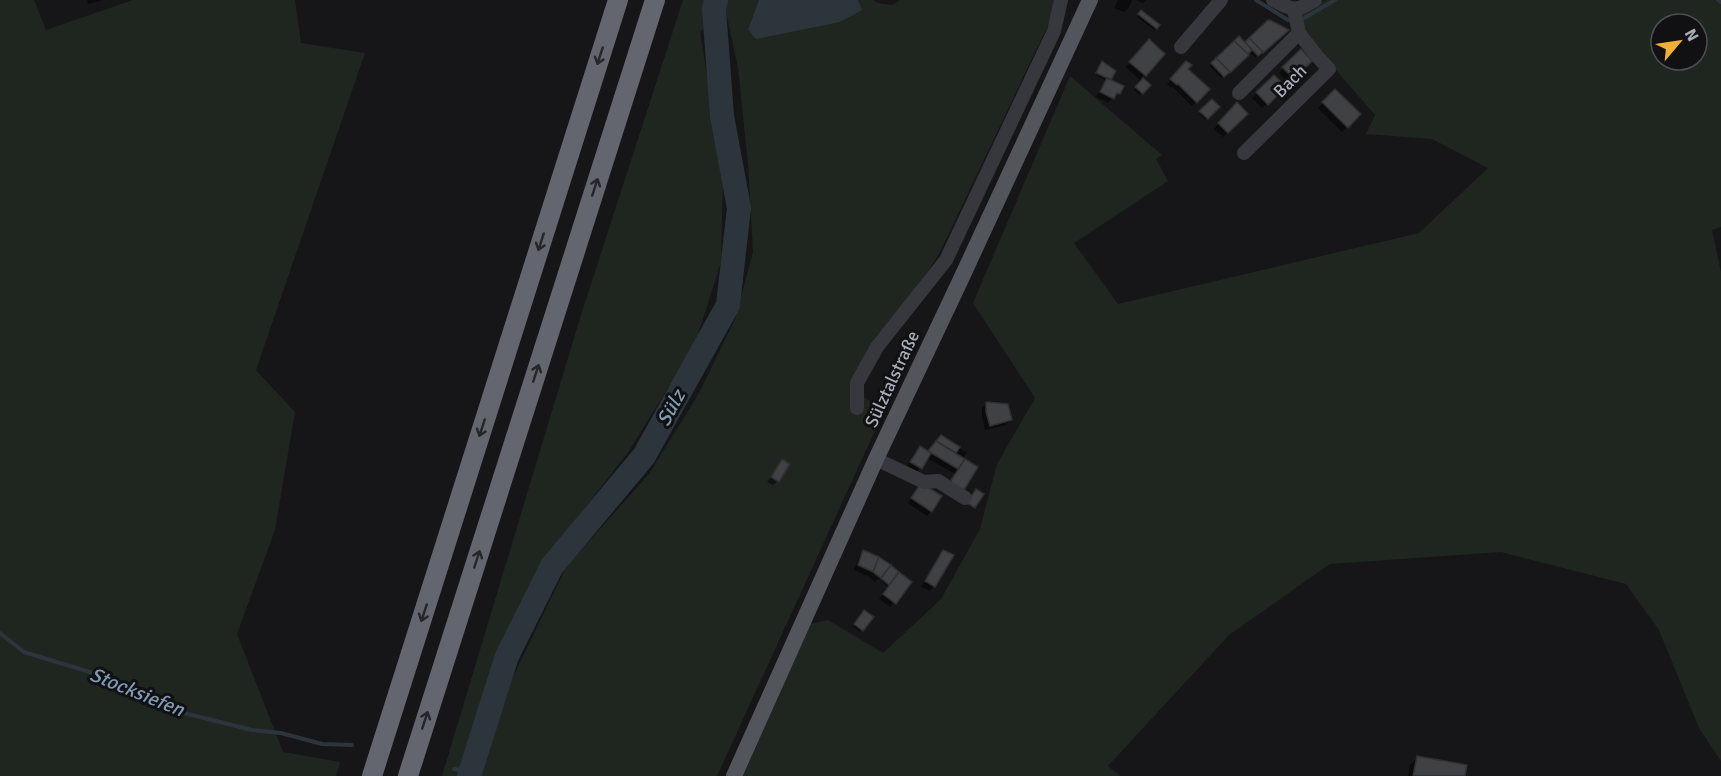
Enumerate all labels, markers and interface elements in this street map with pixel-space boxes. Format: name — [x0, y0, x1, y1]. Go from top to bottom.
north arrow — [1649, 12, 1709, 72]
text: N — [1680, 25, 1703, 45]
one-way arrow — [594, 46, 605, 65]
street label: Bach — [1269, 60, 1311, 102]
one-way arrow — [591, 178, 602, 197]
one-way arrow — [535, 232, 546, 251]
street label: Sülztalstraße — [860, 327, 924, 431]
one-way arrow — [531, 364, 542, 383]
water label: Sülz — [651, 384, 692, 430]
one-way arrow — [476, 418, 487, 437]
one-way arrow — [472, 550, 483, 569]
one-way arrow — [417, 603, 428, 622]
water label: Stocksiefen — [86, 662, 189, 723]
one-way arrow — [420, 711, 431, 730]

